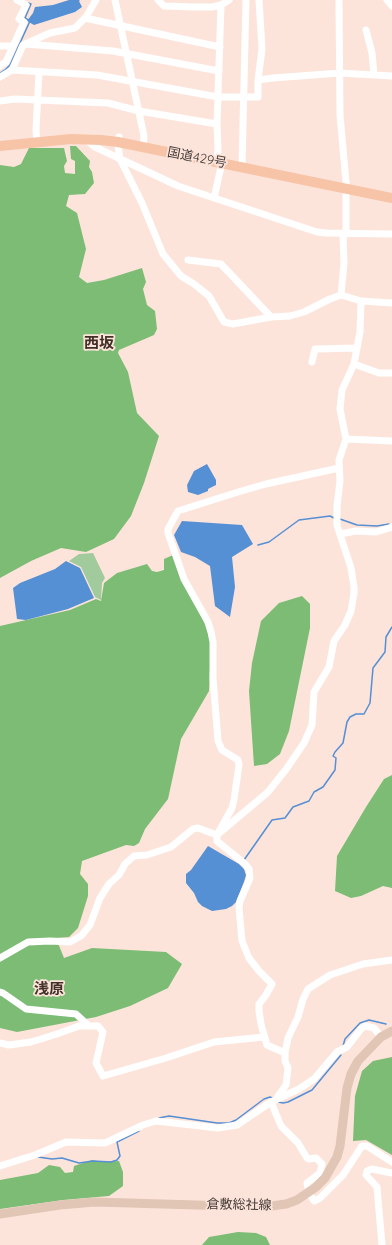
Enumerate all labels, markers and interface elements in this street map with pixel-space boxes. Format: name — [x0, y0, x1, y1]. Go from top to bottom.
street label: 国道429号 — [166, 145, 228, 171]
district label: 西坂 — [84, 334, 114, 352]
district label: 浅原 — [34, 980, 64, 998]
street label: 倉敷総社線 — [206, 1197, 272, 1213]

